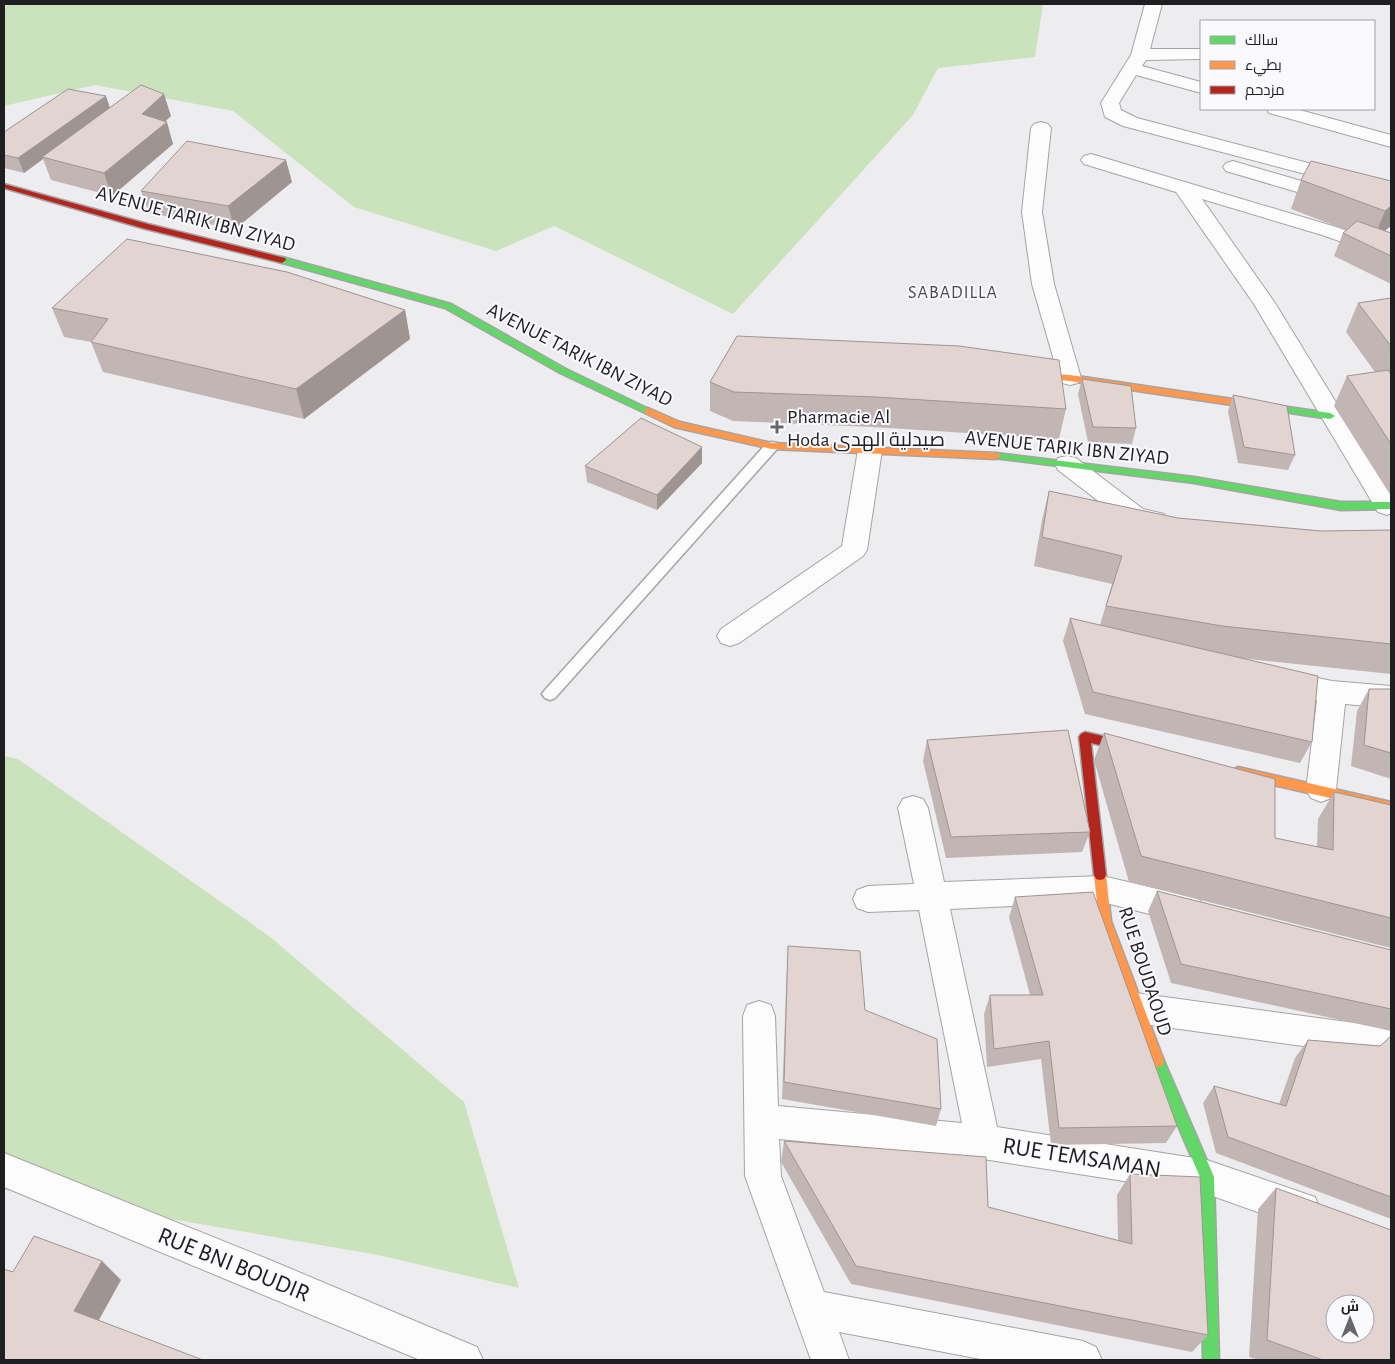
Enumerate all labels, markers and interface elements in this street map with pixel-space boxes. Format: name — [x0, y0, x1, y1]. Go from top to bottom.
legend — [1200, 20, 1375, 110]
text: سالك — [1245, 33, 1278, 48]
text: بطيء — [1245, 58, 1282, 77]
text: مزدحم — [1245, 83, 1285, 100]
street label: AVENUE TARIK IBN ZIYAD — [94, 183, 297, 255]
district label: SABADILLA — [908, 284, 998, 302]
street label: AVENUE TARIK IBN ZIYAD — [484, 299, 676, 410]
place label: Pharmacie Al Hoda صيدلية الهدى — [787, 407, 945, 452]
marker: Pharmacie Al Hoda صيدلية الهدى — [771, 421, 783, 433]
street label: AVENUE TARIK IBN ZIYAD — [964, 427, 1170, 469]
street label: RUE BOUDAOUD — [1115, 904, 1175, 1038]
street label: RUE TEMSAMAN — [1001, 1134, 1163, 1182]
street label: RUE BNI BOUDIR — [154, 1224, 313, 1306]
north arrow — [1325, 1294, 1375, 1344]
text: ش — [1341, 1298, 1359, 1315]

